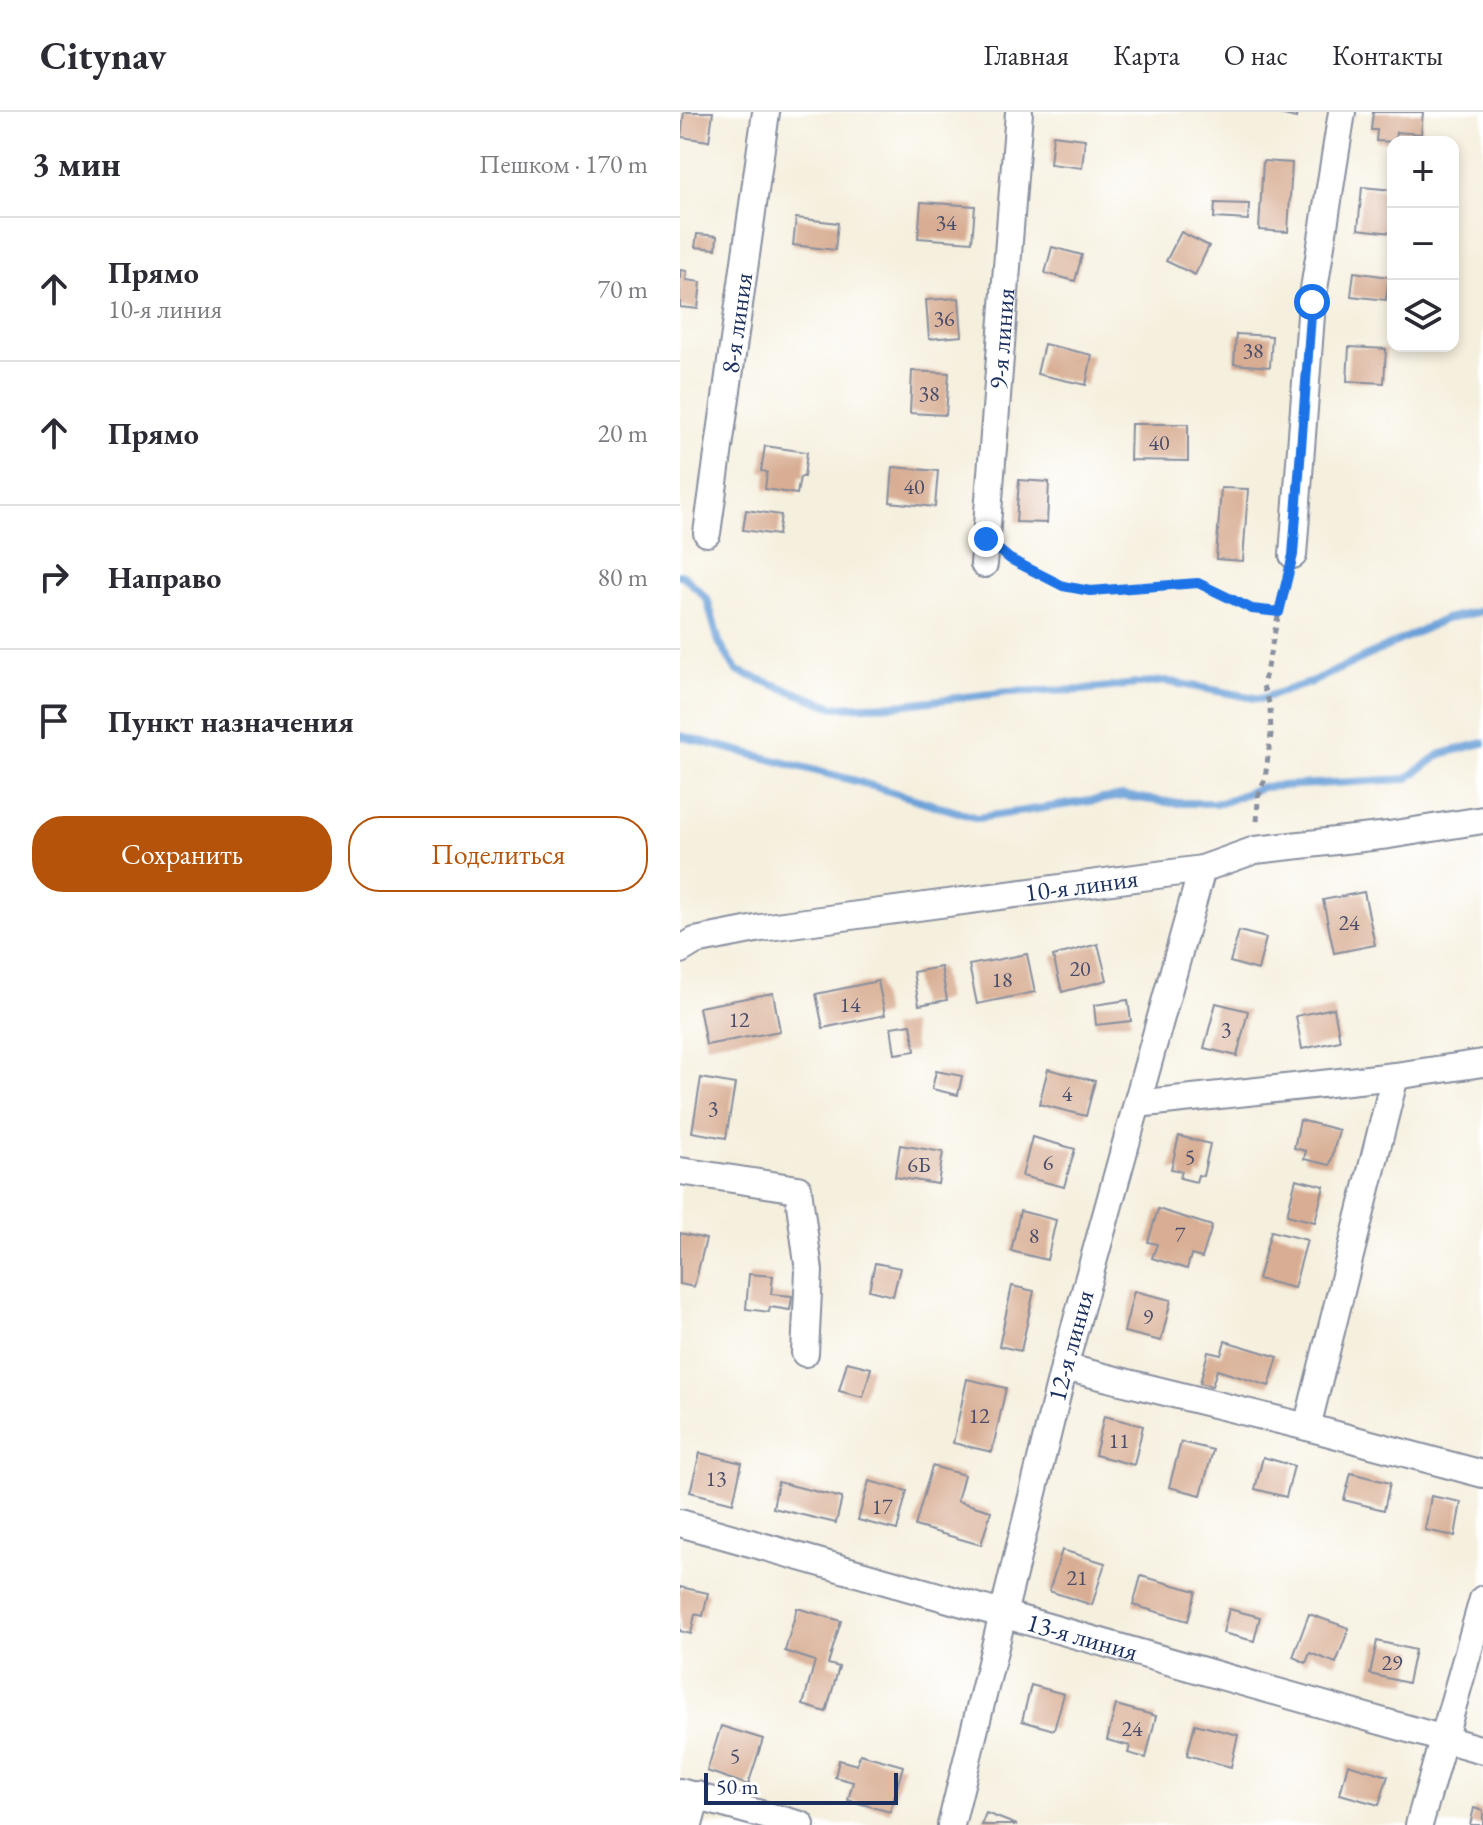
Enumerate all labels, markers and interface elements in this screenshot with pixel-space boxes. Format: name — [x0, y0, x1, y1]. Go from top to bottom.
text: Citynav — [40, 31, 166, 80]
text: Главная — [984, 37, 1069, 73]
text: Карта — [1113, 37, 1180, 73]
text: О нас — [1224, 37, 1288, 73]
text: Контакты — [1332, 37, 1443, 73]
map controls — [1387, 136, 1459, 352]
button: + — [1387, 136, 1459, 208]
text: 3 мин — [32, 142, 121, 186]
text: Пешком · 170 m — [479, 147, 648, 181]
house number: 34 — [935, 208, 957, 237]
button: − — [1387, 208, 1459, 280]
text: Прямо — [108, 253, 199, 292]
icon: ahead — [32, 267, 76, 311]
street label: 8-я линия — [713, 270, 760, 376]
text: 70 m — [598, 272, 648, 306]
button: layers — [1387, 280, 1459, 352]
route start — [1294, 284, 1330, 320]
street label: 9-я линия — [981, 287, 1022, 391]
text: 10-я линия — [108, 292, 222, 326]
house number: 36 — [933, 304, 955, 333]
house number: 38 — [1242, 336, 1264, 365]
house number: 38 — [918, 379, 940, 408]
icon: ahead — [32, 411, 76, 455]
text: Прямо — [108, 414, 199, 453]
text: 20 m — [598, 416, 648, 450]
house number: 40 — [1148, 428, 1170, 457]
house number: 40 — [903, 472, 925, 501]
route end — [968, 521, 1004, 557]
icon: right — [32, 555, 76, 599]
text: Направо — [108, 558, 221, 597]
text: 80 m — [598, 560, 648, 594]
icon: arrive — [32, 699, 76, 743]
text: Пункт назначения — [108, 702, 354, 741]
button: Сохранить — [32, 816, 332, 892]
button: Поделиться — [348, 816, 648, 892]
street label: 10-я линия — [1023, 861, 1140, 910]
house number: 24 — [1338, 908, 1360, 937]
house number: 20 — [1069, 954, 1091, 983]
house number: 18 — [991, 965, 1013, 994]
house number: 14 — [839, 990, 861, 1019]
house number: 12 — [728, 1005, 750, 1034]
house number: 3 — [1221, 1015, 1231, 1044]
house number: 4 — [1062, 1079, 1073, 1108]
house number: 3 — [708, 1094, 718, 1123]
house number: 5 — [1185, 1142, 1195, 1171]
house number: 6 — [1043, 1148, 1054, 1177]
house number: 6Б — [907, 1150, 931, 1179]
house number: 7 — [1175, 1220, 1186, 1249]
house number: 8 — [1029, 1221, 1039, 1250]
street label: 12-я линия — [1039, 1286, 1102, 1405]
house number: 9 — [1143, 1302, 1154, 1331]
house number: 12 — [968, 1401, 990, 1430]
house number: 11 — [1108, 1426, 1130, 1455]
house number: 13 — [705, 1464, 727, 1493]
house number: 17 — [871, 1492, 893, 1521]
house number: 21 — [1066, 1563, 1088, 1592]
street label: 13-я линия — [1023, 1605, 1142, 1669]
house number: 29 — [1381, 1648, 1403, 1677]
house number: 24 — [1121, 1714, 1143, 1743]
house number: 5 — [730, 1741, 740, 1770]
scale bar — [704, 1769, 898, 1805]
text: 50 m — [716, 1772, 759, 1801]

